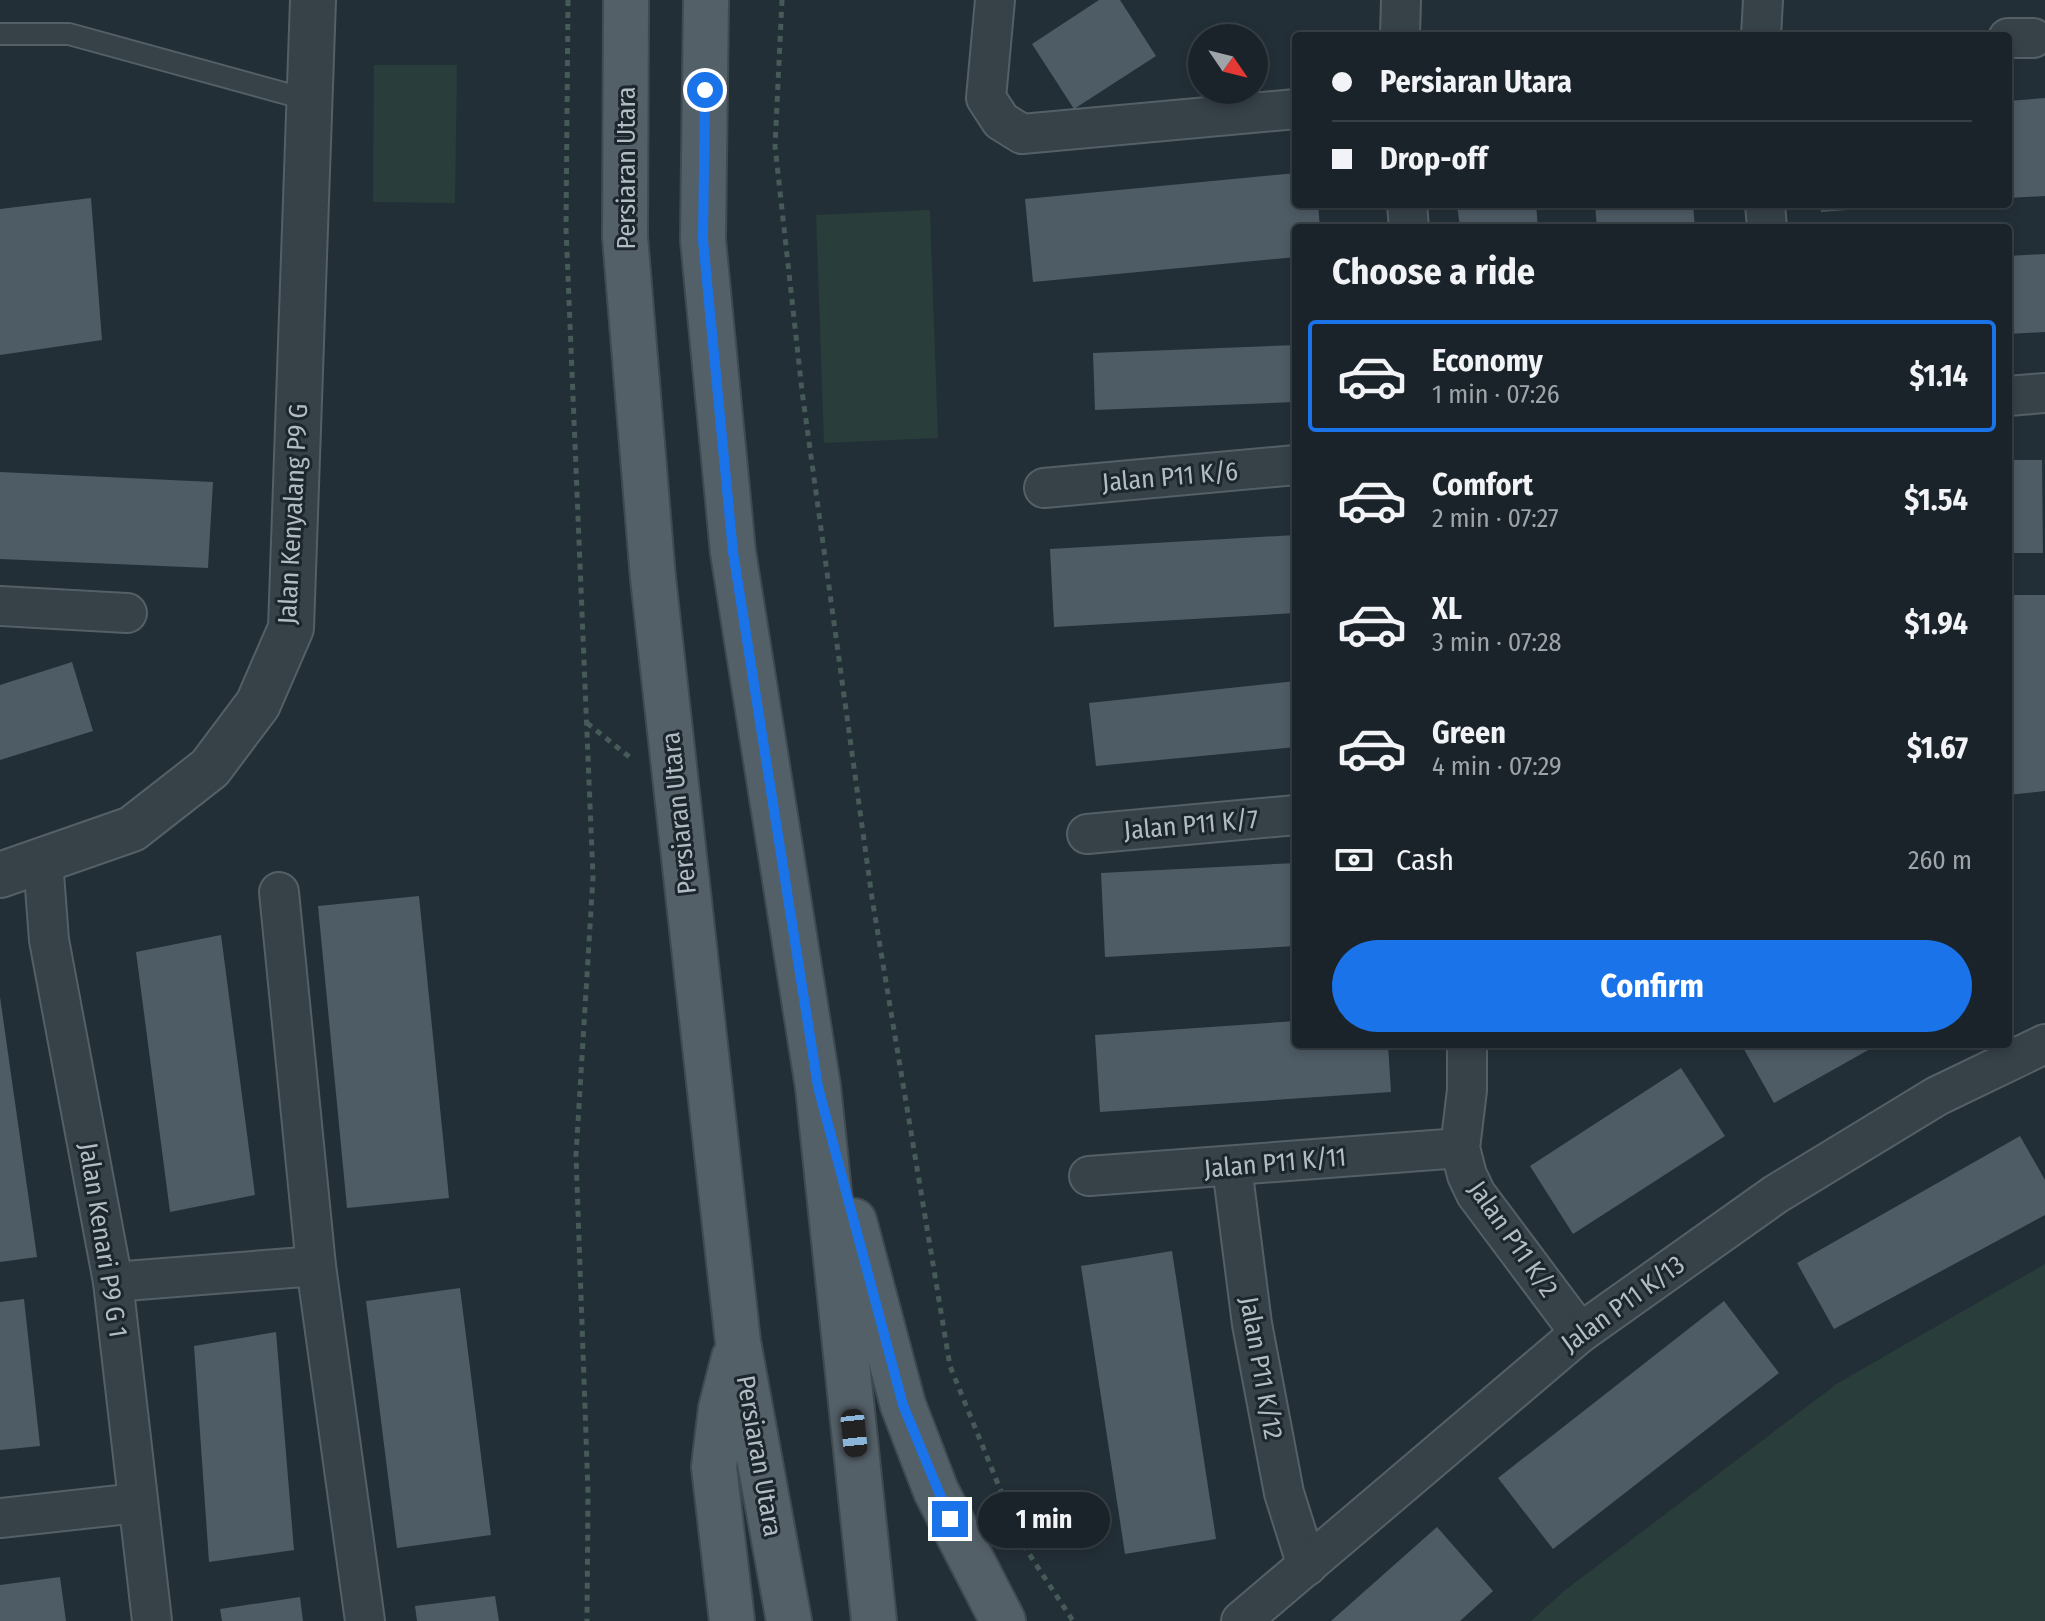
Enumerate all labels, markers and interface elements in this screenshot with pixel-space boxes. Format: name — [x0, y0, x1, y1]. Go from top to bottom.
north arrow — [1188, 24, 1268, 104]
map controls — [1188, 24, 1268, 104]
text: Persiaran Utara — [1380, 64, 1572, 100]
route start — [687, 72, 723, 108]
street label: Persiaran Utara — [611, 87, 642, 249]
text: Drop-off — [1380, 141, 1487, 177]
text: Choose a ride — [1332, 250, 1535, 294]
icon: car — [1336, 340, 1408, 412]
text: Economy — [1432, 343, 1543, 379]
text: $1.14 — [1909, 358, 1968, 394]
text: 1 min · 07:26 — [1432, 379, 1560, 410]
street label: Jalan Kenyalang P9 G — [272, 403, 314, 625]
street label: Jalan P11 K/6 — [1101, 456, 1239, 498]
icon: car — [1336, 464, 1408, 536]
text: Comfort — [1432, 467, 1533, 503]
text: $1.54 — [1904, 482, 1968, 518]
text: 2 min · 07:27 — [1432, 503, 1559, 534]
icon: car — [1336, 588, 1408, 660]
text: XL — [1432, 591, 1462, 627]
text: $1.94 — [1905, 606, 1968, 642]
text: 3 min · 07:28 — [1432, 627, 1561, 658]
icon: car — [1336, 712, 1408, 784]
text: Green — [1432, 715, 1506, 751]
street label: Persiaran Utara — [655, 730, 703, 896]
text: $1.67 — [1907, 730, 1968, 766]
text: 4 min · 07:29 — [1432, 751, 1562, 782]
street label: Jalan P11 K/7 — [1123, 804, 1259, 846]
icon: cash — [1332, 838, 1376, 882]
text: Cash — [1396, 842, 1454, 878]
text: 260 m — [1908, 845, 1972, 876]
button: Confirm — [1332, 940, 1972, 1032]
street label: Jalan Kenari P9 G 1 — [72, 1140, 134, 1340]
street label: Jalan P11 K/11 — [1203, 1141, 1347, 1185]
street label: Jalan P11 K/2 — [1462, 1175, 1564, 1303]
street label: Jalan P11 K/13 — [1555, 1249, 1691, 1359]
street label: Jalan P11 K/12 — [1233, 1294, 1289, 1442]
street label: Persiaran Utara — [730, 1373, 788, 1539]
car — [840, 1408, 868, 1458]
callout: 1 min — [978, 1491, 1110, 1547]
route end — [932, 1501, 968, 1537]
text: 1 min — [1016, 1504, 1072, 1535]

